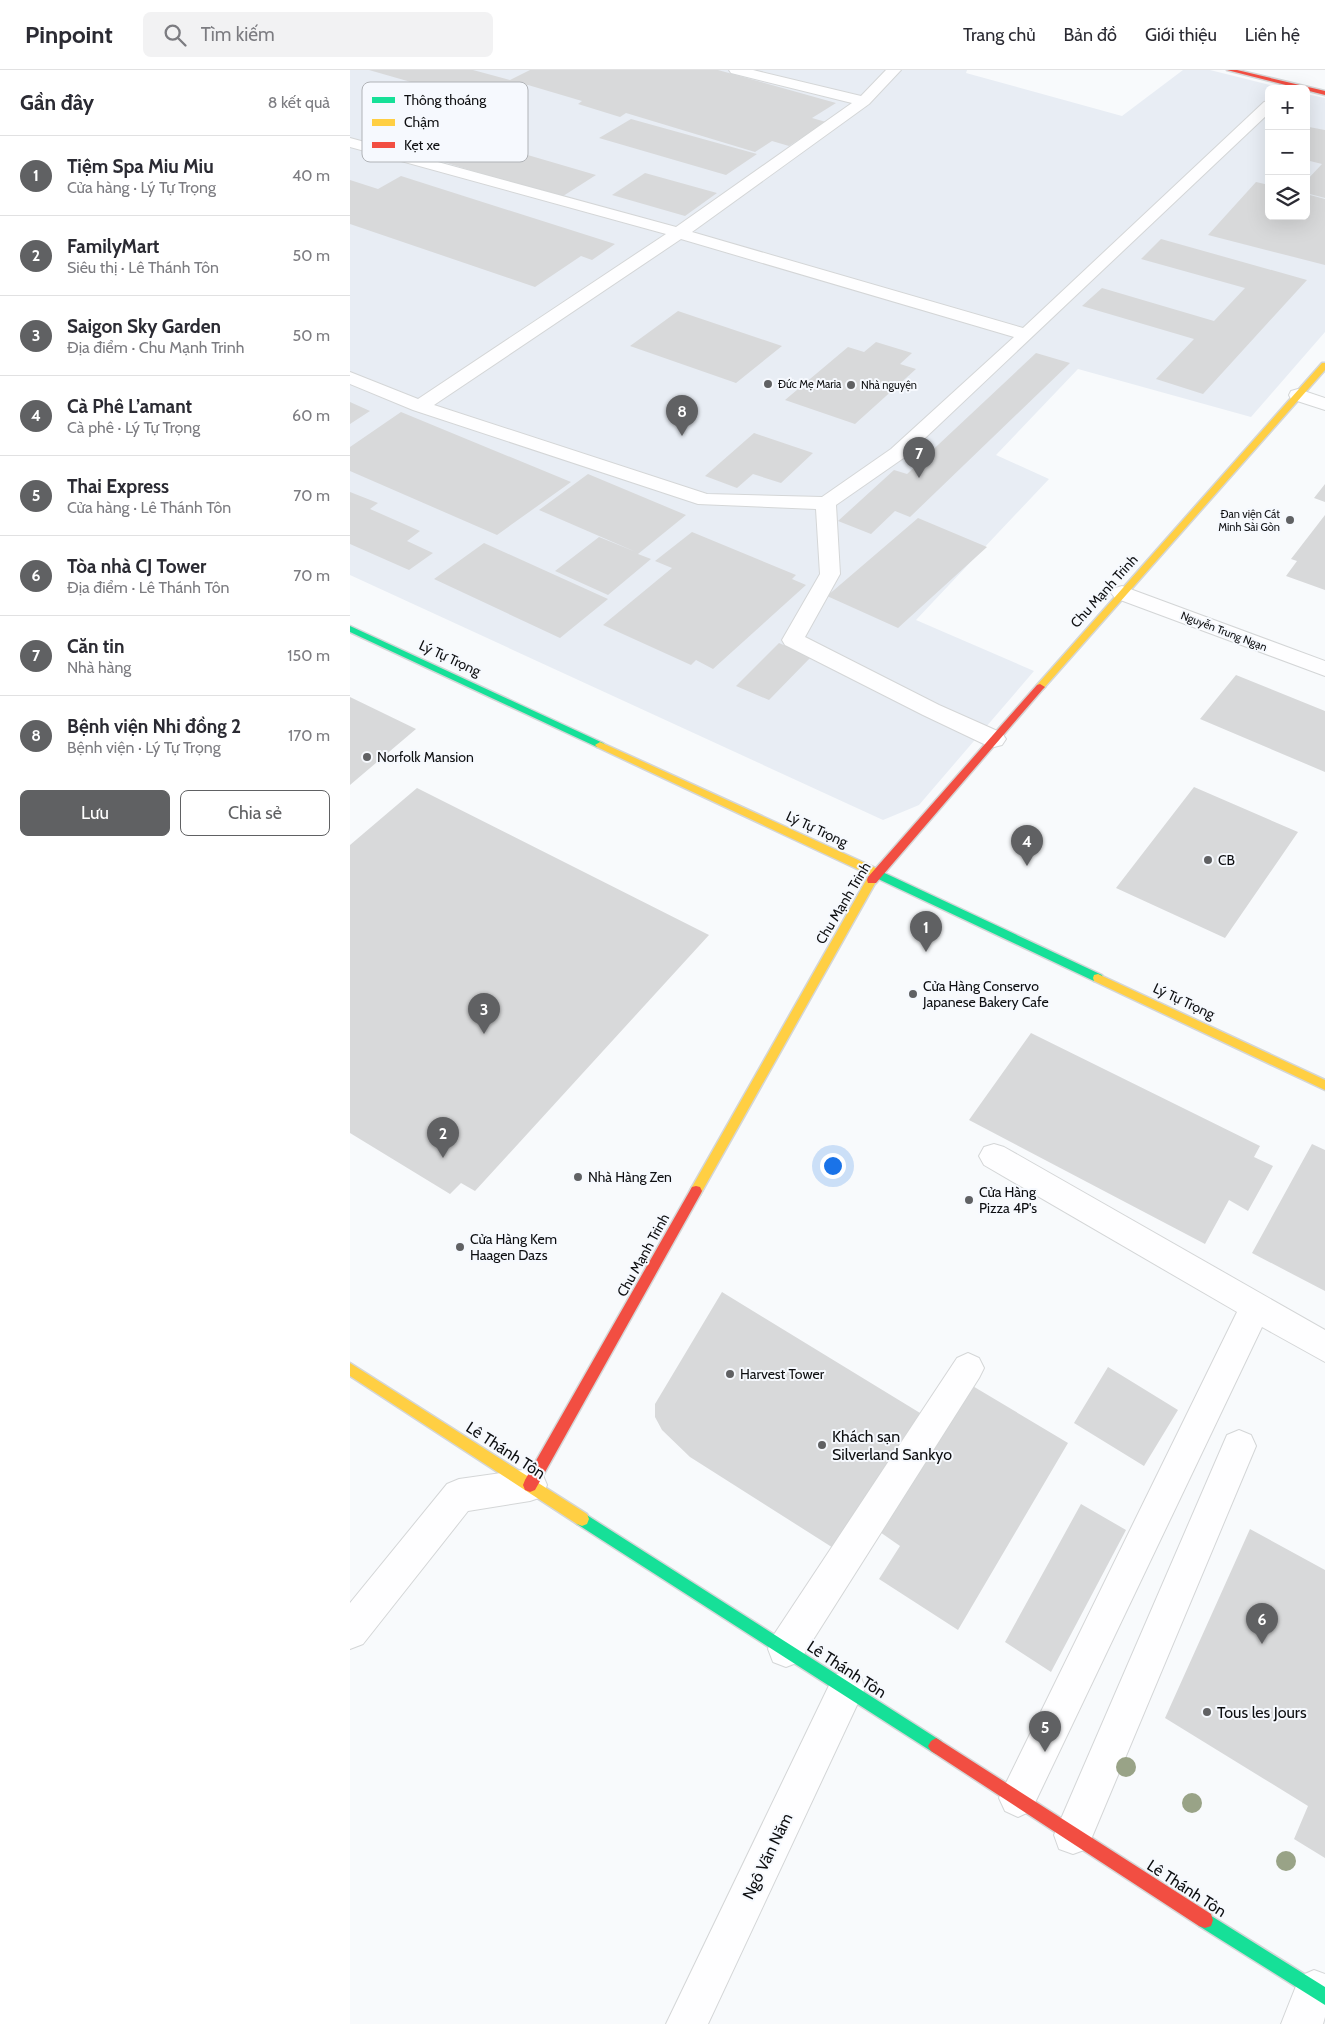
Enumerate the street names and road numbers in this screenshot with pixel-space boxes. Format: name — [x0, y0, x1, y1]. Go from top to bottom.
street label: Chu Mạnh Trinh — [1066, 551, 1142, 631]
street label: Nguyễn Trung Ngạn — [1179, 608, 1269, 654]
street label: Lý Tự Trọng — [416, 636, 485, 681]
street label: Lý Tự Trọng — [783, 807, 852, 852]
street label: Chu Mạnh Trinh — [812, 859, 874, 947]
street label: Lý Tự Trọng — [1150, 979, 1219, 1024]
street label: Chu Mạnh Trinh — [613, 1210, 673, 1300]
street label: Lê Thánh Tôn — [463, 1418, 549, 1483]
street label: Lê Thánh Tôn — [804, 1637, 890, 1702]
street label: Ngô Văn Năm — [738, 1810, 796, 1902]
street label: Lê Thánh Tôn — [1144, 1856, 1230, 1921]

